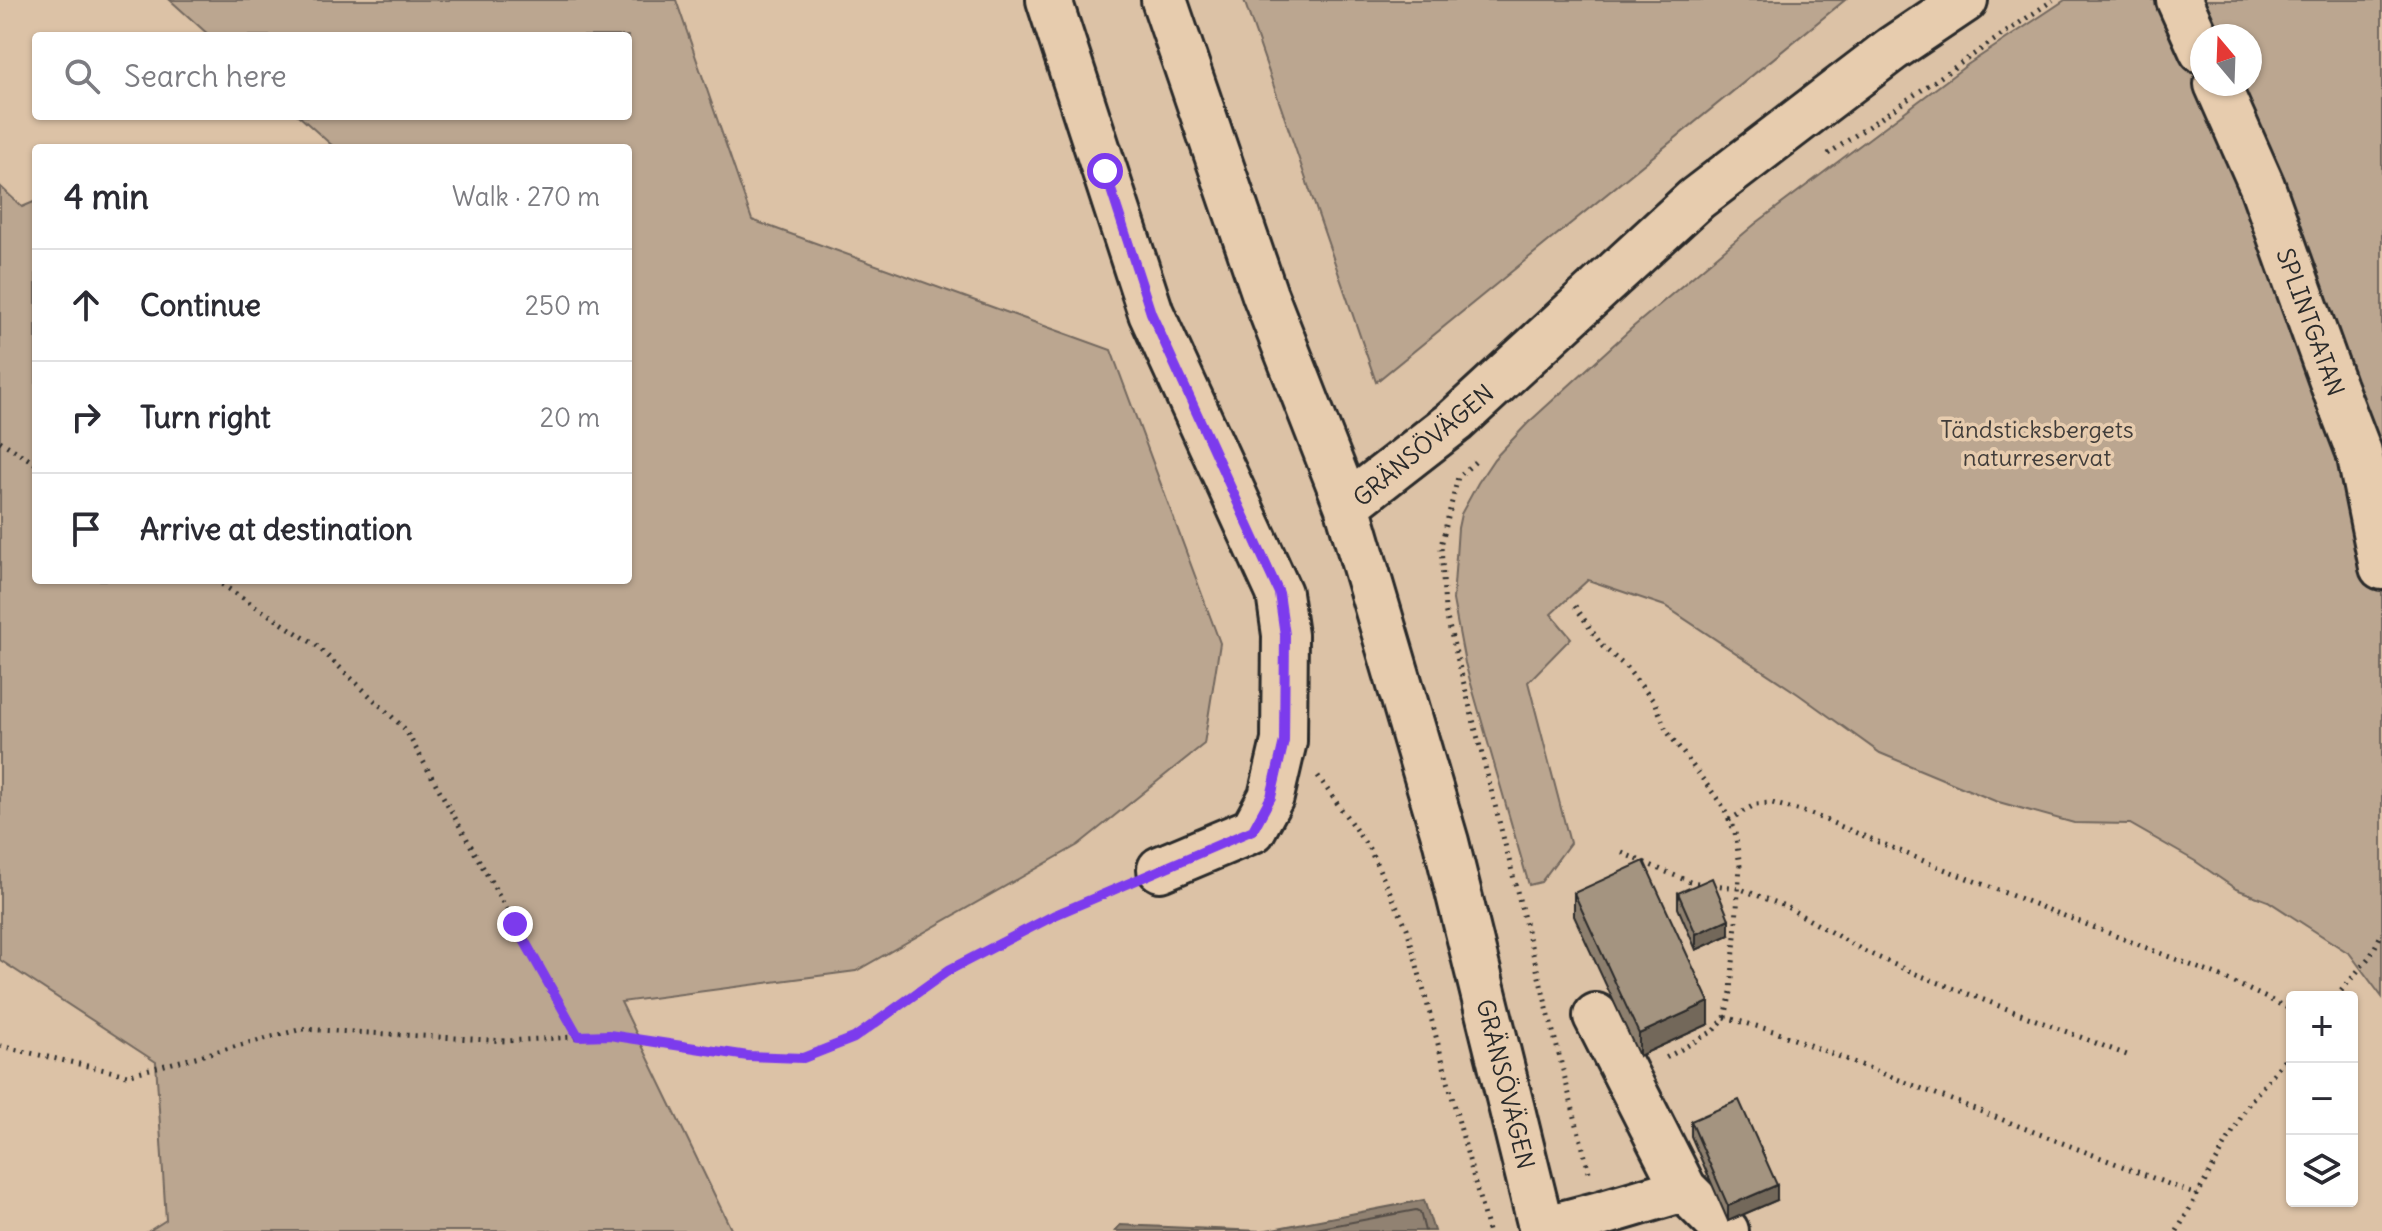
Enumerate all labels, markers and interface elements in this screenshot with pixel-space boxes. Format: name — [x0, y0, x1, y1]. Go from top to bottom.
north arrow — [2190, 24, 2262, 96]
search box — [32, 32, 632, 120]
icon: search — [60, 54, 104, 98]
text: Search here — [124, 57, 287, 95]
route start — [1087, 153, 1123, 189]
text: 4 min — [64, 175, 149, 218]
text: Walk · 270 m — [452, 180, 600, 213]
street label: SPLINTGATAN — [2270, 244, 2352, 400]
icon: ahead — [64, 283, 108, 327]
text: Continue — [140, 286, 261, 324]
text: 250 m — [525, 289, 600, 322]
street label: GRÄNSÖVÄGEN — [1347, 378, 1499, 512]
icon: right — [64, 395, 108, 439]
text: Turn right — [140, 398, 271, 436]
text: 20 m — [540, 401, 600, 434]
park label: Tändsticksbergets naturreservat — [1940, 414, 2134, 472]
icon: arrive — [64, 507, 108, 551]
text: Arrive at destination — [140, 510, 412, 548]
route end — [497, 906, 533, 942]
map controls — [2286, 991, 2358, 1207]
button: + — [2286, 991, 2358, 1063]
street label: GRÄNSÖVÄGEN — [1470, 996, 1542, 1172]
button: − — [2286, 1063, 2358, 1135]
button: layers — [2286, 1135, 2358, 1207]

